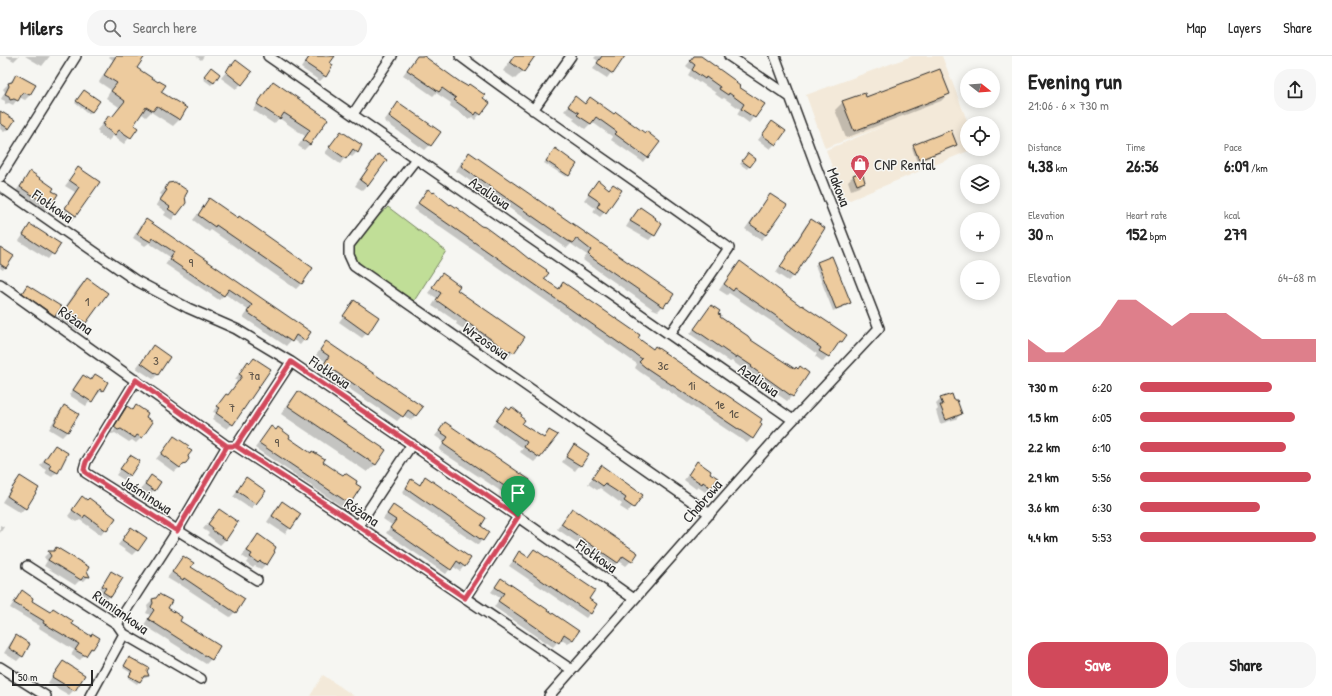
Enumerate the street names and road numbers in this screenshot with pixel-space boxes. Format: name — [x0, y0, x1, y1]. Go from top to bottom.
street label: Makowa — [822, 165, 856, 209]
street label: Azaliowa — [465, 171, 515, 215]
street label: Fiołkowa — [27, 184, 78, 228]
street label: Różana — [54, 301, 98, 340]
street label: Wrzosowa — [459, 317, 513, 365]
street label: Fiołkowa — [304, 350, 355, 394]
street label: Azaliowa — [734, 358, 784, 402]
street label: Jaśminowa — [118, 471, 176, 519]
street label: Chabrowa — [677, 475, 727, 527]
street label: Różana — [340, 493, 384, 531]
street label: Fiołkowa — [571, 534, 622, 578]
street label: Rumiankowa — [89, 585, 153, 639]

